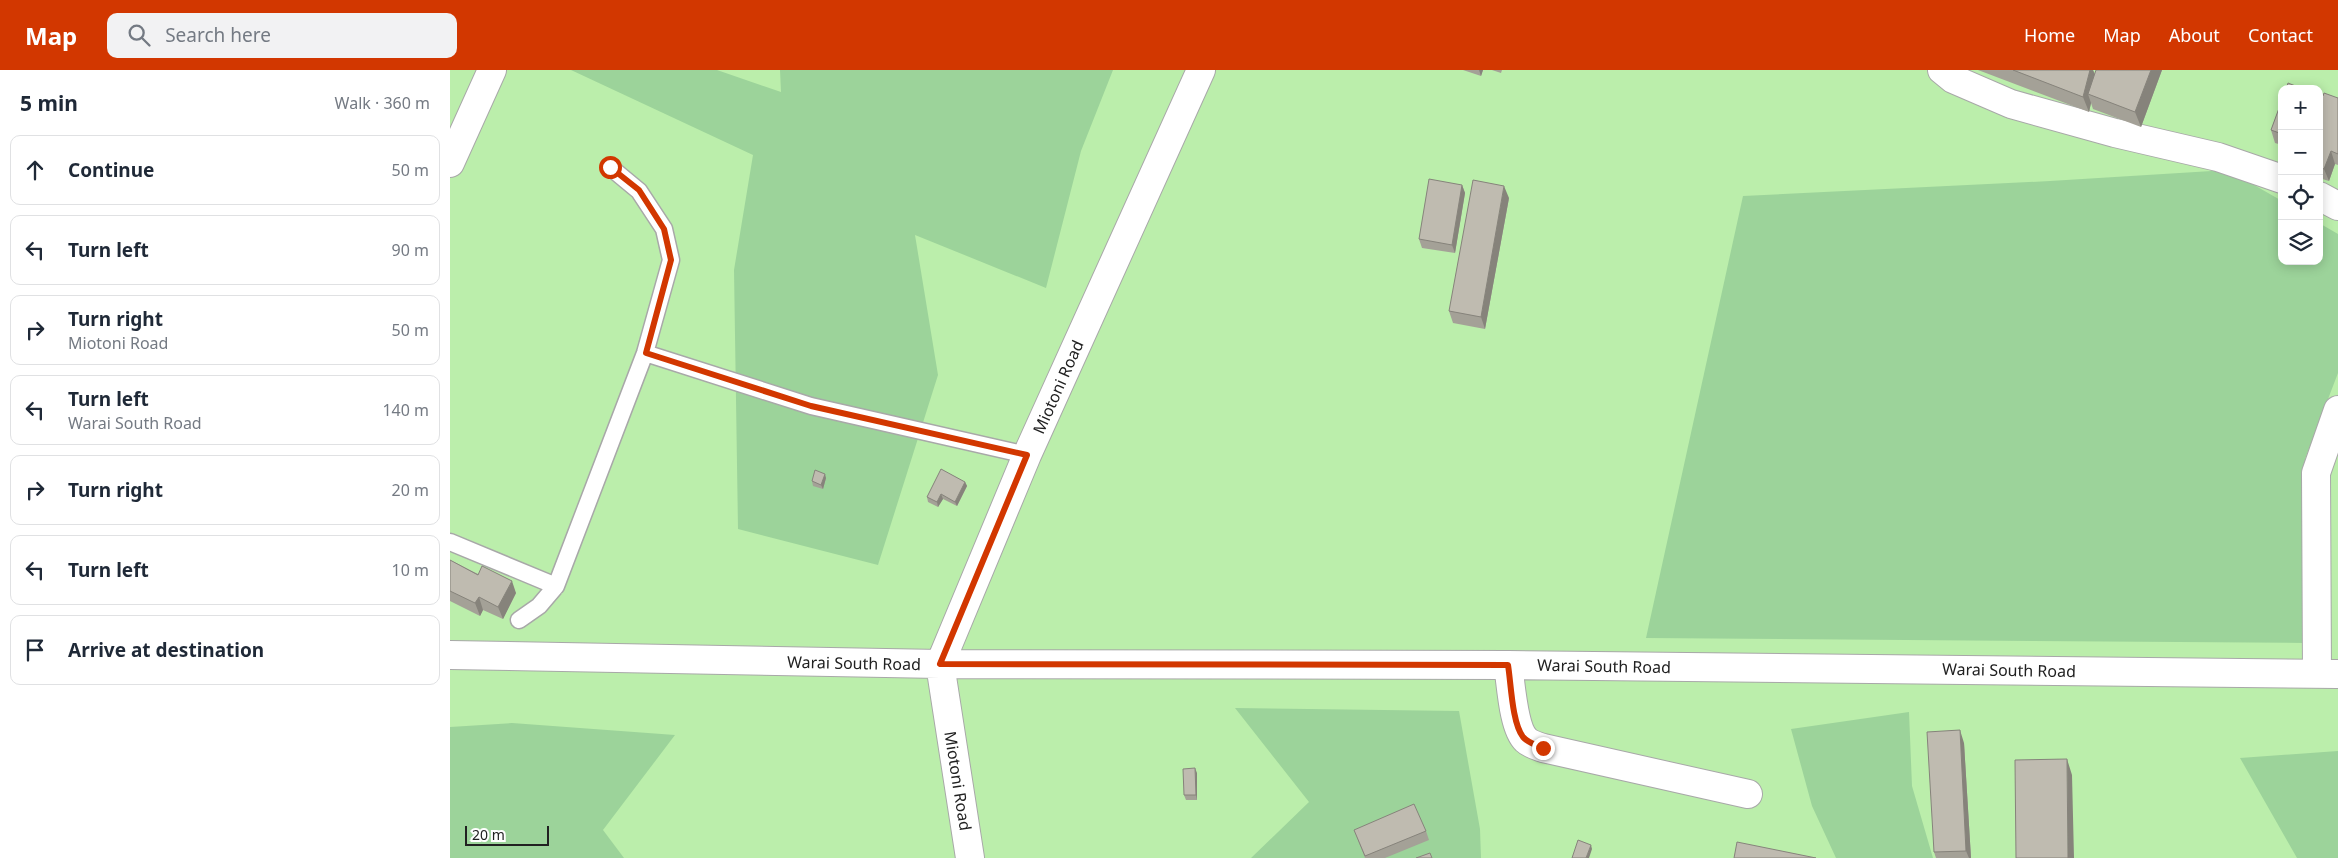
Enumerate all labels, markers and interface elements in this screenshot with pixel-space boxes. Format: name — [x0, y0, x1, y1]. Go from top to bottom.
search box — [107, 13, 457, 58]
text: Map — [25, 19, 77, 52]
icon: search — [125, 21, 153, 49]
text: Search here — [165, 22, 271, 48]
text: Home — [2024, 23, 2075, 47]
text: Map — [2103, 23, 2141, 47]
text: About — [2169, 23, 2220, 47]
text: Contact — [2248, 23, 2313, 47]
map controls — [2278, 85, 2323, 265]
button: + — [2278, 85, 2323, 130]
text: 5 min — [20, 89, 78, 117]
text: Walk · 360 m — [335, 92, 430, 114]
button: − — [2278, 130, 2323, 175]
icon: ahead — [21, 156, 49, 184]
route start — [599, 156, 622, 179]
text: Continue — [68, 157, 154, 183]
text: 50 m — [392, 159, 429, 181]
button: locate — [2278, 175, 2323, 220]
button: layers — [2278, 220, 2323, 265]
icon: left — [21, 236, 49, 264]
text: Turn left — [68, 237, 149, 263]
text: 90 m — [392, 239, 429, 261]
text: Turn right — [68, 306, 163, 332]
icon: right — [21, 316, 49, 344]
text: 50 m — [392, 319, 429, 341]
text: Miotoni Road — [68, 332, 168, 354]
street label: Miotoni Road — [1028, 337, 1088, 437]
text: Turn left — [68, 386, 149, 412]
icon: left — [21, 396, 49, 424]
text: 140 m — [382, 399, 429, 421]
text: Warai South Road — [68, 412, 202, 434]
icon: right — [21, 476, 49, 504]
text: Turn right — [68, 477, 163, 503]
text: 20 m — [392, 479, 429, 501]
icon: left — [21, 556, 49, 584]
text: Turn left — [68, 557, 149, 583]
text: 10 m — [392, 559, 429, 581]
icon: arrive — [21, 636, 49, 664]
text: Arrive at destination — [68, 637, 264, 663]
street label: Warai South Road — [787, 651, 921, 675]
street label: Warai South Road — [1537, 654, 1671, 678]
street label: Warai South Road — [1942, 658, 2076, 682]
street label: Miotoni Road — [939, 730, 977, 832]
route end — [1532, 737, 1555, 760]
scale bar — [465, 823, 549, 846]
text: 20 m — [472, 825, 505, 844]

